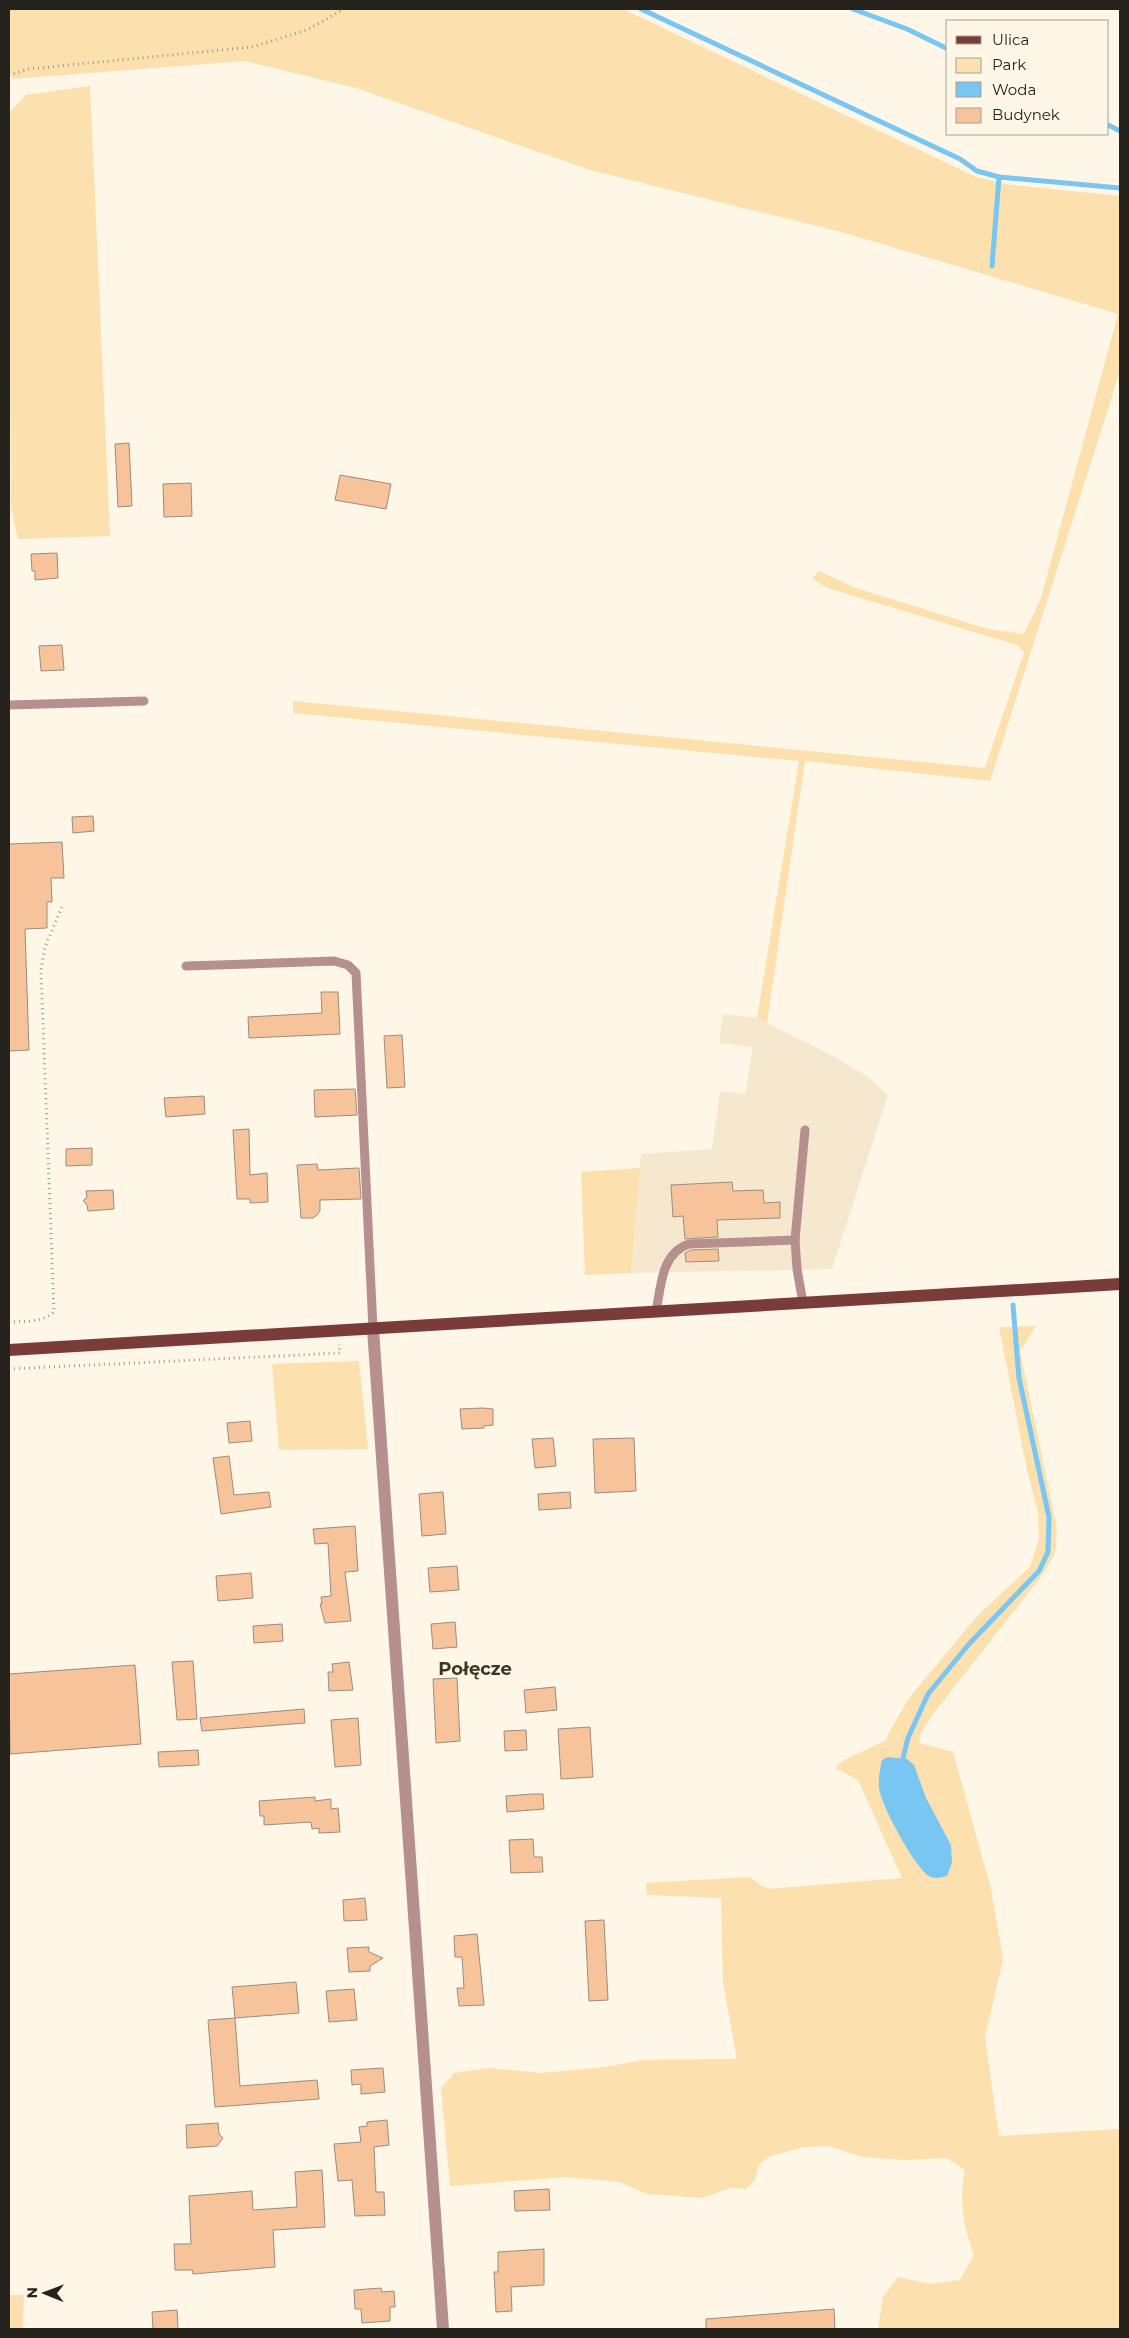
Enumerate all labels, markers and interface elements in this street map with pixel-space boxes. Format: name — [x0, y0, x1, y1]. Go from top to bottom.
legend — [946, 20, 1109, 135]
text: Ulica — [992, 30, 1029, 49]
text: Park — [992, 55, 1026, 74]
text: Woda — [992, 80, 1036, 99]
text: Budynek — [992, 105, 1060, 124]
district label: Połęcze — [438, 1658, 512, 1680]
north arrow — [20, 2268, 70, 2318]
text: N — [23, 2287, 41, 2299]

